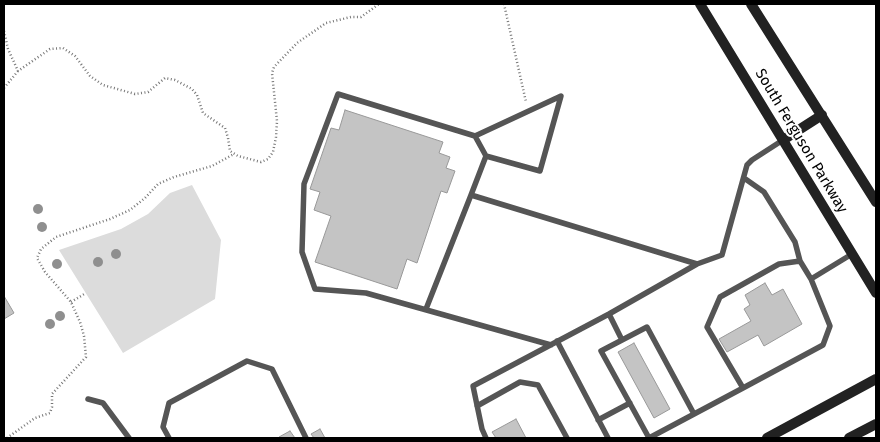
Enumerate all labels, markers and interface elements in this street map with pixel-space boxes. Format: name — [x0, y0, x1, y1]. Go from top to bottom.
street label: South Ferguson Parkway — [751, 66, 851, 216]

